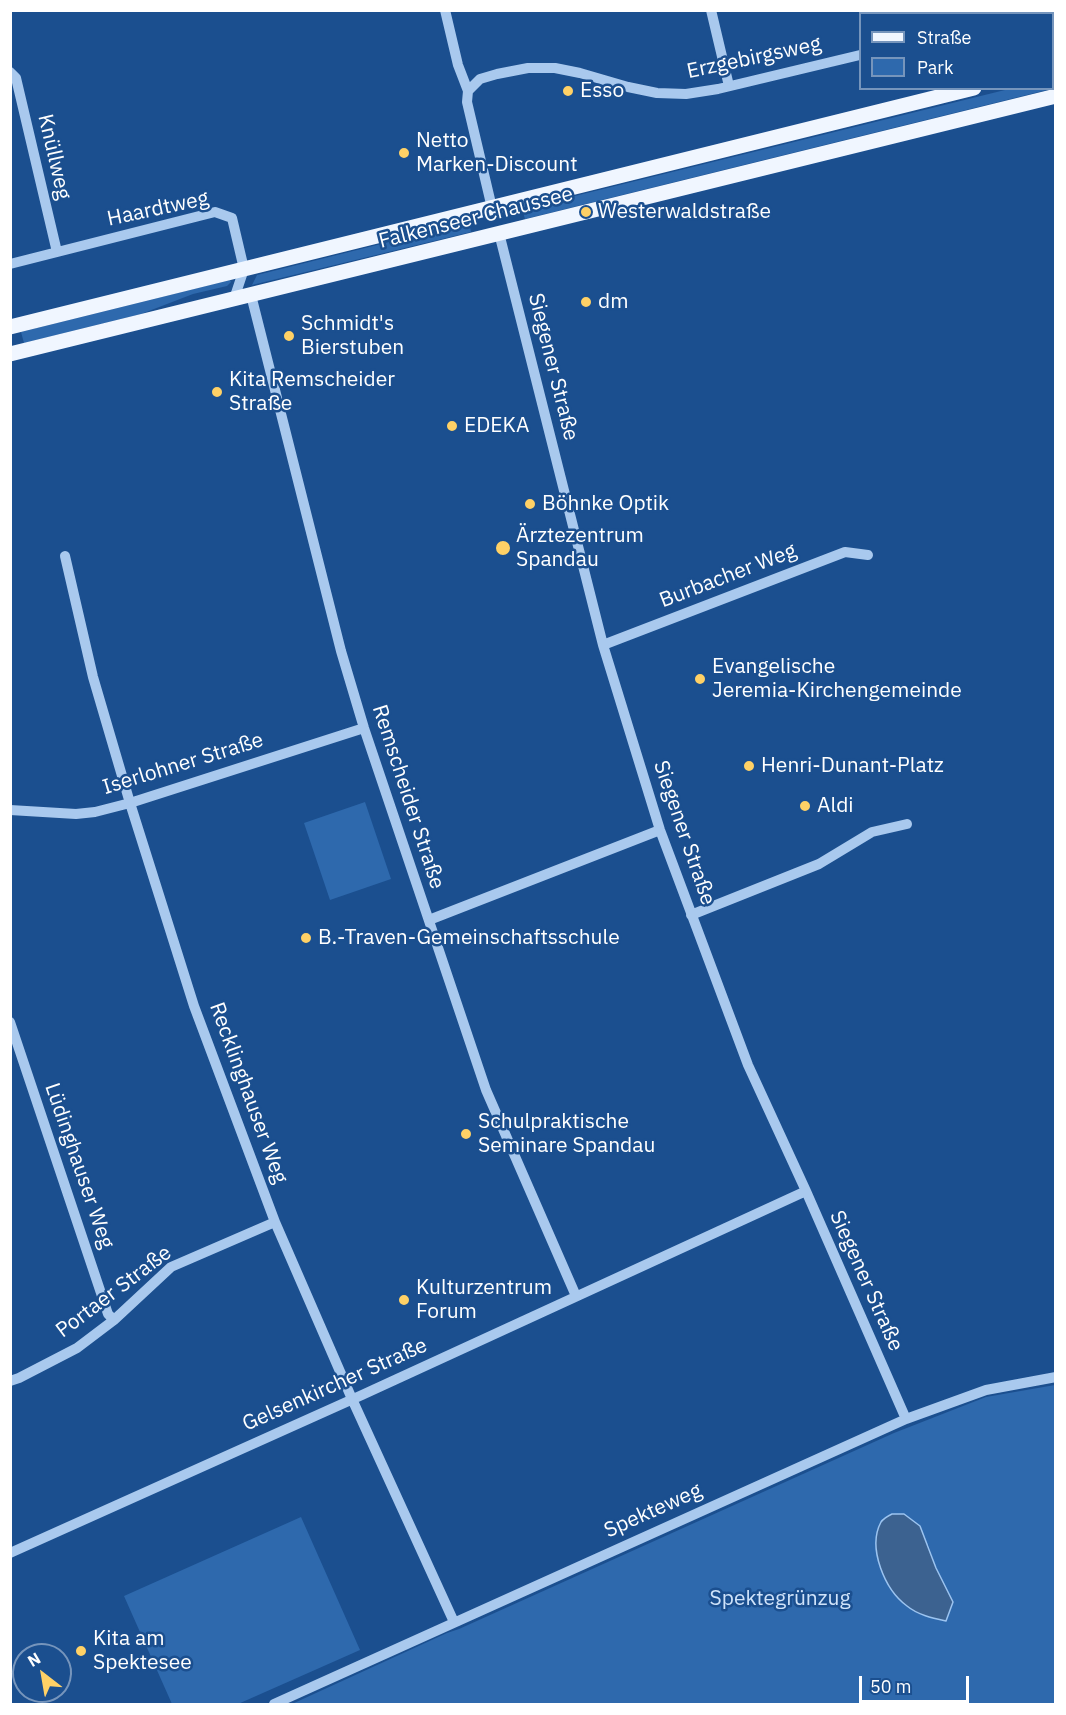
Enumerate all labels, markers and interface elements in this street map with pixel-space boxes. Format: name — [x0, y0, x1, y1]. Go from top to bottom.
legend — [859, 12, 1054, 90]
text: Straße — [917, 26, 971, 49]
street label: Erzgebirgsweg — [685, 31, 823, 85]
text: Park — [917, 56, 953, 79]
place label: Esso — [580, 78, 624, 104]
marker: Esso — [561, 84, 575, 98]
street label: Knüllweg — [32, 112, 76, 202]
place label: Netto Marken-Discount — [416, 128, 578, 178]
marker: Netto Marken-Discount — [397, 146, 411, 160]
street label: Falkenseer Chaussee — [376, 182, 576, 254]
street label: Haardtweg — [105, 186, 211, 232]
place label: Westerwaldstraße — [598, 199, 771, 225]
marker: Westerwaldstraße — [579, 205, 593, 219]
place label: dm — [598, 289, 629, 315]
street label: Siegener Straße — [523, 291, 583, 443]
marker: dm — [579, 295, 593, 309]
place label: Schmidt's Bierstuben — [301, 311, 404, 361]
marker: Schmidt's Bierstuben — [282, 329, 296, 343]
place label: Kita Remscheider Straße — [229, 367, 395, 417]
marker: Kita Remscheider Straße — [210, 385, 224, 399]
place label: EDEKA — [464, 413, 529, 439]
marker: EDEKA — [445, 419, 459, 433]
place label: Böhnke Optik — [542, 491, 669, 517]
marker: Böhnke Optik — [523, 497, 537, 511]
place label: Ärztezentrum Spandau — [516, 523, 644, 573]
street label: Burbacher Weg — [656, 538, 800, 614]
marker: Ärztezentrum Spandau — [494, 539, 512, 557]
place label: Evangelische Jeremia-Kirchengemeinde — [712, 654, 962, 704]
marker: Evangelische Jeremia-Kirchengemeinde — [693, 672, 707, 686]
street label: Remscheider Straße — [366, 702, 450, 892]
street label: Iserlohner Straße — [100, 728, 266, 800]
place label: Henri-Dunant-Platz — [761, 753, 944, 779]
street label: Siegener Straße — [648, 758, 720, 908]
marker: Henri-Dunant-Platz — [742, 759, 756, 773]
place label: Aldi — [817, 793, 854, 819]
marker: Aldi — [798, 799, 812, 813]
place label: B.-Traven-Gemeinschaftsschule — [318, 925, 620, 951]
marker: B.-Traven-Gemeinschaftsschule — [299, 931, 313, 945]
street label: Recklinghauser Weg — [204, 999, 292, 1187]
street label: Lüdinghauser Weg — [39, 1080, 119, 1252]
place label: Schulpraktische Seminare Spandau — [478, 1109, 655, 1159]
marker: Schulpraktische Seminare Spandau — [459, 1127, 473, 1141]
street label: Siegener Straße — [824, 1207, 908, 1355]
street label: Portaer Straße — [51, 1240, 177, 1344]
place label: Kulturzentrum Forum — [416, 1275, 552, 1325]
marker: Kulturzentrum Forum — [397, 1293, 411, 1307]
street label: Gelsenkircher Straße — [239, 1333, 431, 1437]
street label: Spekteweg — [600, 1478, 706, 1544]
park label: Spektegrünzug — [710, 1586, 850, 1612]
place label: Kita am Spektesee — [93, 1626, 192, 1676]
north arrow — [12, 1643, 72, 1703]
marker: Kita am Spektesee — [74, 1644, 88, 1658]
text: N — [24, 1648, 44, 1671]
scale bar — [862, 1664, 972, 1702]
text: 50 m — [870, 1675, 912, 1698]

